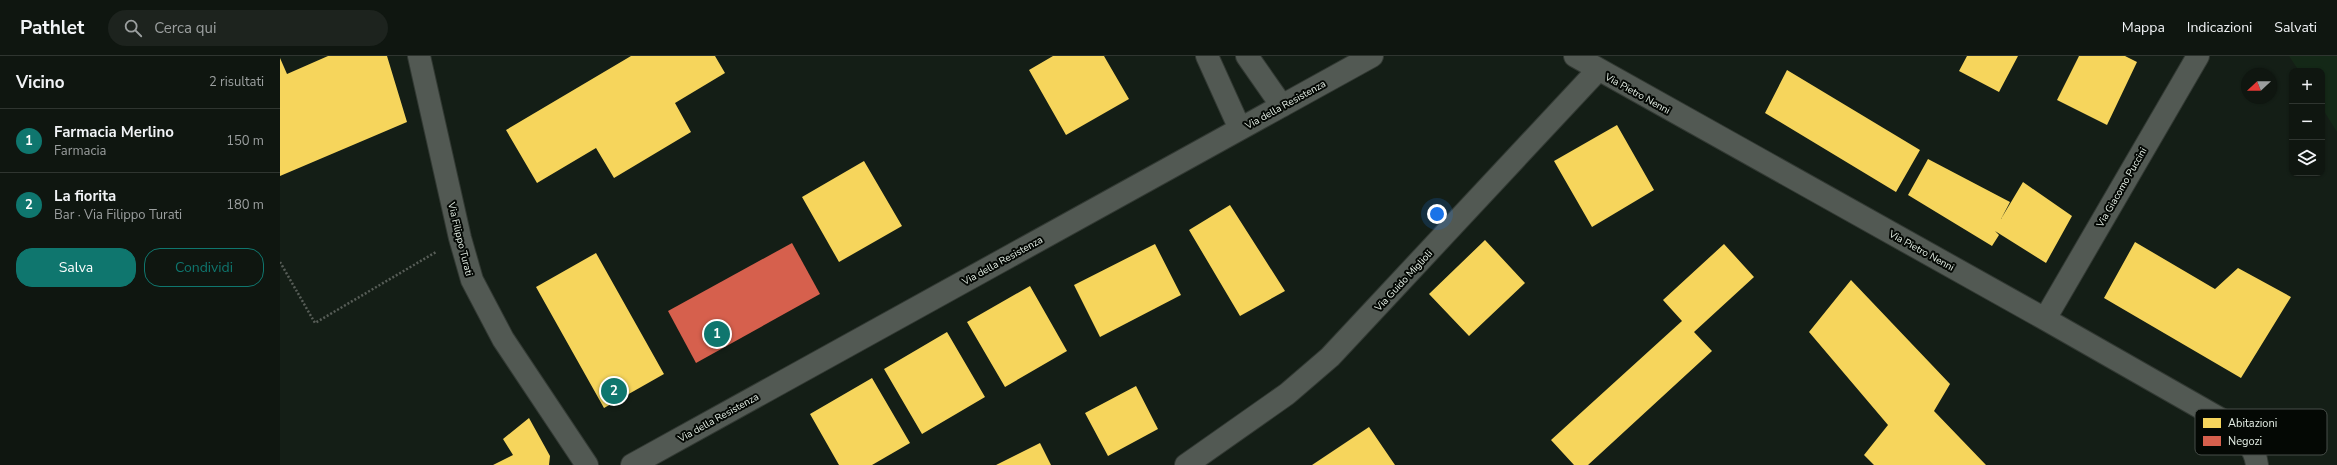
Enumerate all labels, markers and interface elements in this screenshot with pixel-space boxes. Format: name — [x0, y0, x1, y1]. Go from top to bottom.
search box — [108, 10, 388, 46]
text: Pathlet — [20, 15, 84, 41]
icon: search — [122, 17, 144, 39]
text: Cerca qui — [154, 18, 216, 38]
text: Mappa — [2122, 18, 2165, 37]
text: Indicazioni — [2187, 18, 2252, 37]
text: Salvati — [2274, 18, 2317, 37]
north arrow — [2241, 68, 2277, 104]
map controls — [2289, 68, 2325, 176]
button: + — [2289, 68, 2325, 104]
street label: Via Pietro Nenni — [1602, 70, 1673, 118]
text: Vicino — [16, 71, 65, 94]
text: 2 risultati — [209, 73, 264, 91]
street label: Via della Resistenza — [1242, 77, 1328, 133]
button: − — [2289, 104, 2325, 140]
text: Farmacia Merlino — [54, 122, 174, 142]
text: 1 — [25, 132, 33, 150]
text: 150 m — [226, 132, 264, 150]
button: layers — [2289, 140, 2325, 176]
text: Farmacia — [54, 142, 106, 160]
street label: Via Giacomo Puccini — [2093, 145, 2150, 231]
text: La fiorita — [54, 186, 116, 206]
text: 2 — [25, 196, 33, 214]
text: 180 m — [226, 196, 264, 214]
street label: Via Filippo Turati — [444, 200, 476, 278]
your location — [1427, 204, 1447, 224]
text: Bar · Via Filippo Turati — [54, 206, 182, 224]
street label: Via Pietro Nenni — [1886, 227, 1957, 275]
street label: Via della Resistenza — [959, 233, 1045, 289]
street label: Via Guido Miglioli — [1371, 247, 1436, 315]
button: Salva — [16, 248, 136, 287]
button: Condividi — [144, 248, 264, 287]
pin: 1 — [704, 319, 730, 349]
pin: 2 — [601, 376, 627, 406]
street label: Via della Resistenza — [675, 390, 761, 446]
legend — [2195, 409, 2327, 455]
text: Abitazioni — [2228, 416, 2277, 431]
text: Negozi — [2228, 434, 2262, 449]

